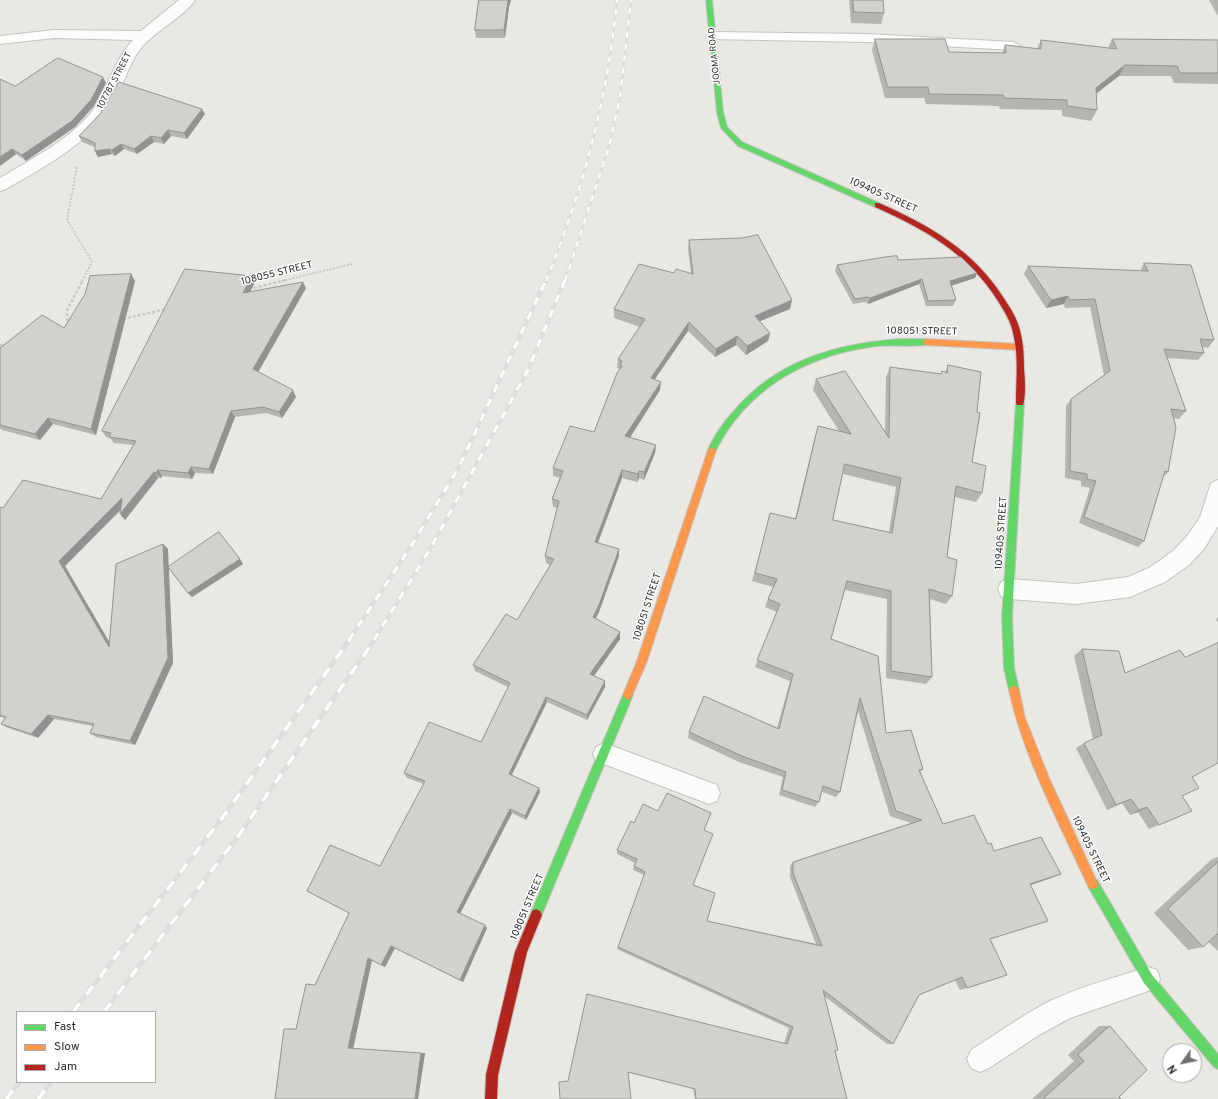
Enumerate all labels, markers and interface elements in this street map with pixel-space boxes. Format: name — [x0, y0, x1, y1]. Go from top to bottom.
street label: JOOMA ROAD — [707, 27, 723, 85]
street label: 107787 STREET — [95, 51, 135, 111]
street label: 109405 STREET — [847, 176, 919, 216]
street label: 108055 STREET — [240, 259, 314, 289]
street label: 108051 STREET — [886, 325, 958, 339]
street label: 109405 STREET — [993, 496, 1011, 570]
street label: 108051 STREET — [631, 571, 665, 643]
street label: 109405 STREET — [1069, 814, 1111, 886]
street label: 108051 STREET — [509, 872, 547, 942]
legend — [16, 1011, 156, 1083]
text: Fast — [54, 1019, 76, 1035]
text: Slow — [54, 1039, 80, 1055]
north arrow — [1162, 1043, 1202, 1083]
text: Jam — [54, 1059, 77, 1075]
text: N — [1165, 1062, 1181, 1076]

